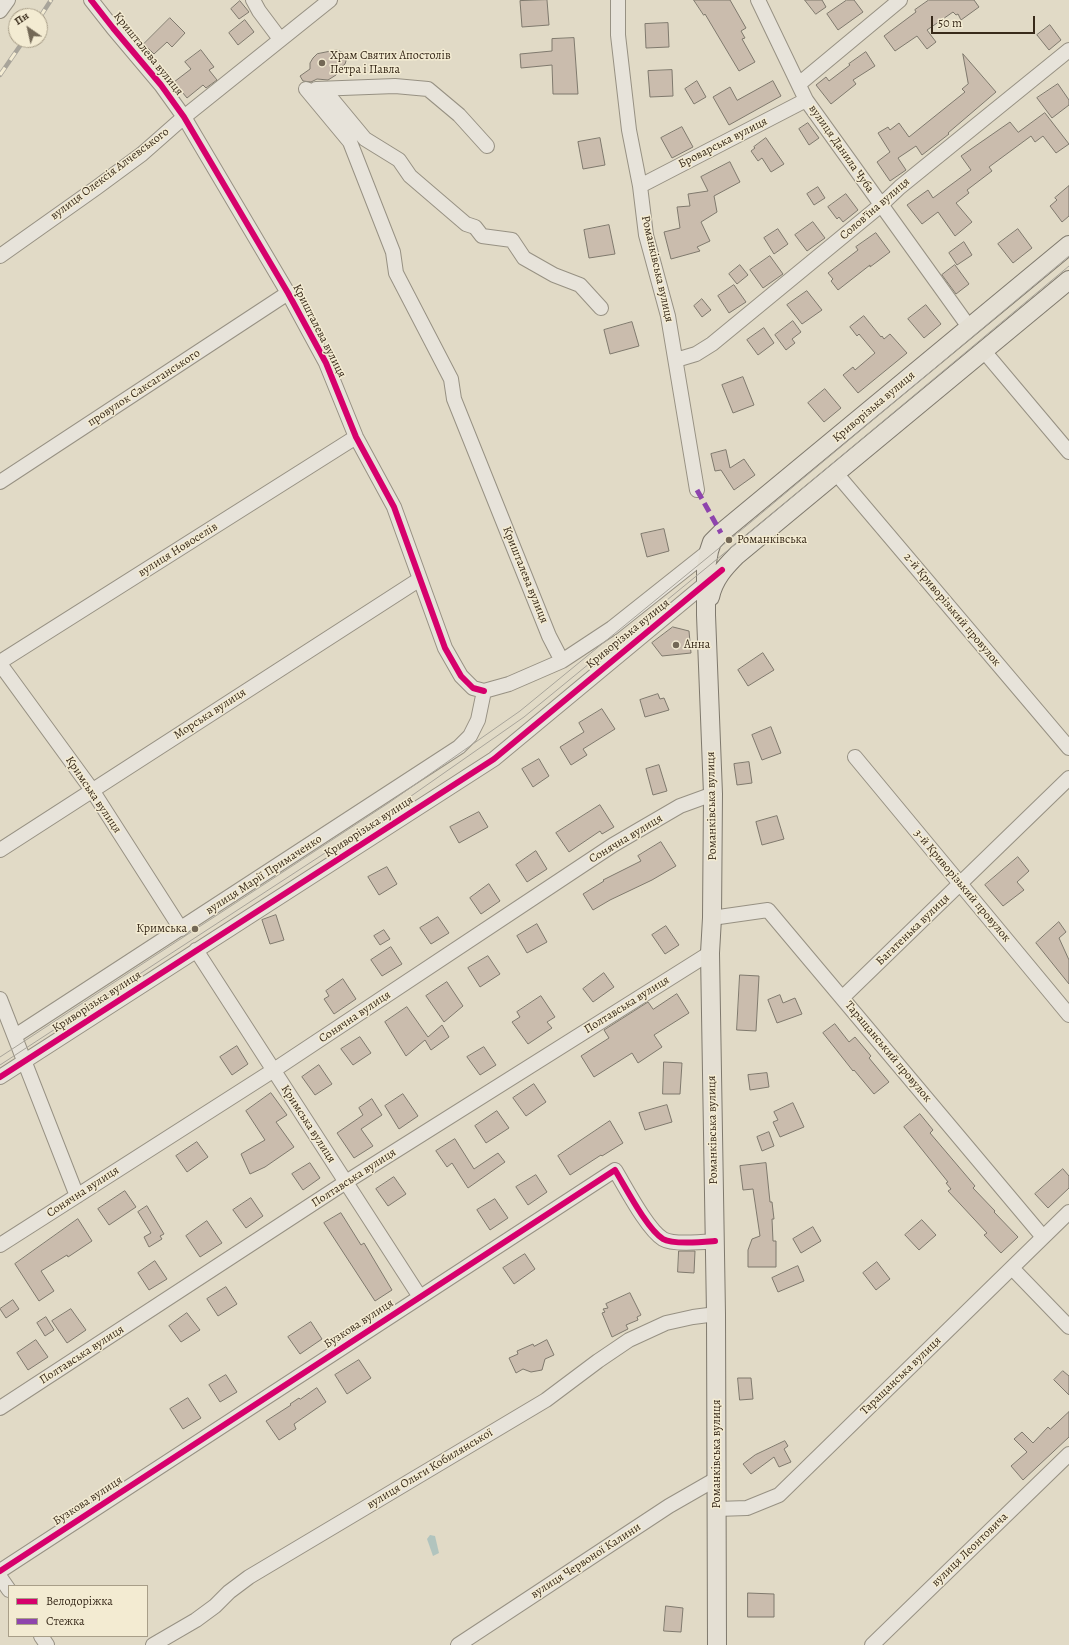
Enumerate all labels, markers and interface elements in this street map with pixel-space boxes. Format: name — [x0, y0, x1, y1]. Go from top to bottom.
north arrow — [8, 8, 48, 48]
text: Пн — [11, 8, 32, 29]
scale bar — [933, 8, 1037, 34]
street label: Кришталева вулиця — [110, 9, 186, 99]
text: 50 m — [938, 15, 962, 31]
place label: Храм Святих Апостолів Петра і Павла — [330, 49, 451, 77]
marker: Храм Святих Апостолів Петра і Павла — [317, 58, 327, 68]
street label: вулиця Данила Чуба — [805, 102, 877, 196]
street label: Броварська вулиця — [676, 114, 770, 172]
street label: вулиця Олексія Алчевського — [48, 125, 172, 223]
street label: Соловʼїна вулиця — [837, 175, 913, 243]
street label: Романківська вулиця — [638, 214, 676, 324]
street label: Кришталева вулиця — [289, 282, 349, 380]
street label: провулок Саксаганського — [85, 346, 203, 430]
street label: Криворізька вулиця — [830, 368, 918, 446]
street label: вулиця Новоселів — [136, 520, 220, 580]
street label: Кришталева вулиця — [499, 525, 551, 625]
place label: Романківська — [737, 533, 807, 547]
marker: Романківська — [724, 535, 734, 545]
street label: 2-й Криворізький провулок — [900, 550, 1004, 670]
street label: Криворізька вулиця — [583, 596, 673, 672]
place label: Анна — [684, 638, 710, 652]
marker: Анна — [671, 640, 681, 650]
street label: Морська вулиця — [171, 685, 249, 743]
street label: Романківська вулиця — [704, 751, 720, 861]
street label: Кримська вулиця — [62, 754, 124, 836]
street label: Криворізька вулиця — [322, 793, 416, 861]
street label: Сонячна вулиця — [587, 811, 665, 867]
street label: 3-й Криворізький провулок — [911, 827, 1013, 945]
street label: вулиця Марії Примаченко — [203, 832, 325, 918]
street label: Багатенька вулиця — [873, 891, 953, 969]
place label: Кримська — [136, 922, 187, 936]
marker: Кримська — [190, 924, 200, 934]
street label: Криворізька вулиця — [50, 968, 144, 1036]
street label: Полтавська вулиця — [582, 973, 672, 1037]
street label: Сонячна вулиця — [316, 988, 394, 1046]
street label: Таращанський провулок — [842, 999, 934, 1105]
street label: Романківська вулиця — [705, 1075, 721, 1185]
street label: Кримська вулиця — [278, 1082, 338, 1166]
street label: Полтавська вулиця — [309, 1145, 399, 1211]
street label: Сонячна вулиця — [44, 1163, 122, 1221]
street label: Бузкова вулиця — [322, 1296, 396, 1352]
street label: Полтавська вулиця — [37, 1322, 127, 1388]
street label: Таращанська вулиця — [858, 1334, 944, 1418]
street label: Романківська вулиця — [710, 1400, 724, 1508]
street label: вулиця Ольги Кобилянської — [364, 1426, 496, 1512]
street label: Бузкова вулиця — [51, 1473, 125, 1529]
street label: вулиця Леонтовича — [929, 1510, 1011, 1590]
street label: вулиця Червоної Калини — [528, 1520, 644, 1602]
legend — [8, 1585, 148, 1637]
text: Велодоріжка — [46, 1593, 113, 1609]
text: Стежка — [46, 1613, 85, 1629]

